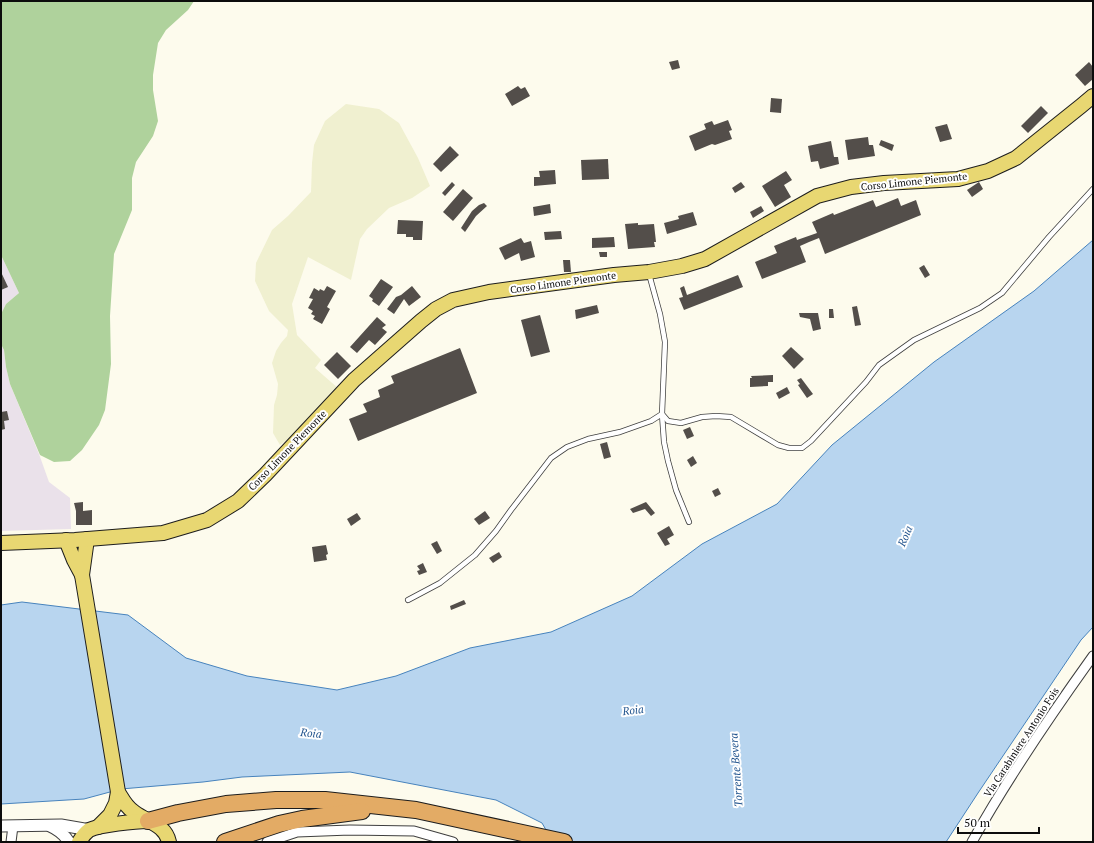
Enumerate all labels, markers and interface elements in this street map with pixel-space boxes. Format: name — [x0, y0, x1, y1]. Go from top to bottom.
street label: Corso Limone Piemonte — [860, 169, 968, 194]
street label: Corso Limone Piemonte — [509, 269, 617, 296]
street label: Corso Limone Piemonte — [246, 407, 329, 493]
water label: Roia — [894, 523, 916, 549]
street label: Via Carabiniere Antonio Fois — [981, 685, 1062, 800]
water label: Roia — [621, 702, 645, 718]
water label: Roia — [299, 725, 322, 741]
water label: Torrente Bevera — [726, 732, 746, 808]
scale bar — [958, 809, 1039, 835]
text: 50 m — [964, 815, 991, 830]

